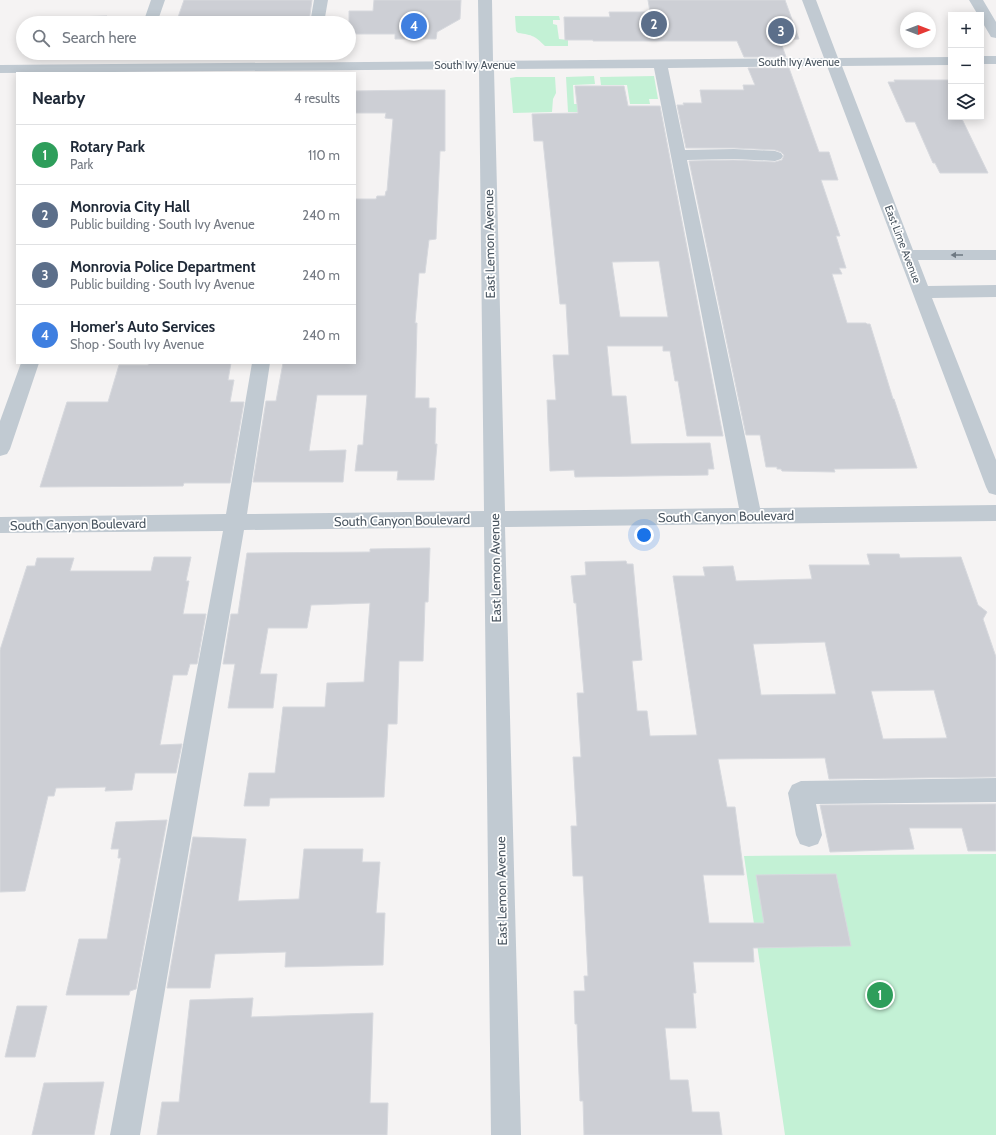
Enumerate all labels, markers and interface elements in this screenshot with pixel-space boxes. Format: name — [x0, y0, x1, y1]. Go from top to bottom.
pin: 2 — [641, 9, 667, 39]
pin: 4 — [401, 11, 427, 41]
north arrow — [900, 12, 936, 48]
map controls — [948, 12, 984, 120]
button: + — [948, 12, 984, 48]
search box — [16, 16, 356, 60]
pin: 3 — [768, 16, 794, 46]
icon: search — [30, 27, 52, 49]
text: Search here — [62, 29, 137, 47]
button: − — [948, 48, 984, 84]
street label: South Ivy Avenue — [758, 55, 840, 69]
street label: South Ivy Avenue — [434, 58, 516, 72]
button: layers — [948, 84, 984, 120]
text: Nearby — [32, 88, 85, 108]
text: 4 results — [294, 90, 340, 106]
text: Rotary Park — [70, 138, 145, 156]
text: 1 — [43, 147, 47, 163]
text: 110 m — [308, 147, 340, 163]
text: Park — [70, 156, 93, 172]
street label: East Lemon Avenue — [480, 189, 498, 299]
text: Monrovia City Hall — [70, 198, 190, 216]
street label: East Lime Avenue — [882, 203, 924, 285]
text: 2 — [42, 207, 48, 223]
text: 240 m — [302, 207, 340, 223]
text: Public building · South Ivy Avenue — [70, 216, 255, 232]
one-way arrow — [950, 252, 963, 258]
text: Monrovia Police Department — [70, 258, 256, 276]
text: 3 — [41, 267, 49, 283]
text: 240 m — [302, 267, 340, 283]
text: Public building · South Ivy Avenue — [70, 276, 255, 292]
text: Homer's Auto Services — [70, 318, 215, 336]
text: 4 — [41, 327, 49, 343]
text: 240 m — [302, 327, 340, 343]
text: Shop · South Ivy Avenue — [70, 336, 204, 352]
street label: South Canyon Boulevard — [658, 507, 794, 525]
street label: South Canyon Boulevard — [334, 511, 470, 529]
street label: East Lemon Avenue — [486, 513, 504, 623]
street label: South Canyon Boulevard — [10, 515, 146, 533]
your location — [634, 525, 654, 545]
street label: East Lemon Avenue — [492, 836, 510, 946]
pin: 1 — [867, 980, 893, 1010]

